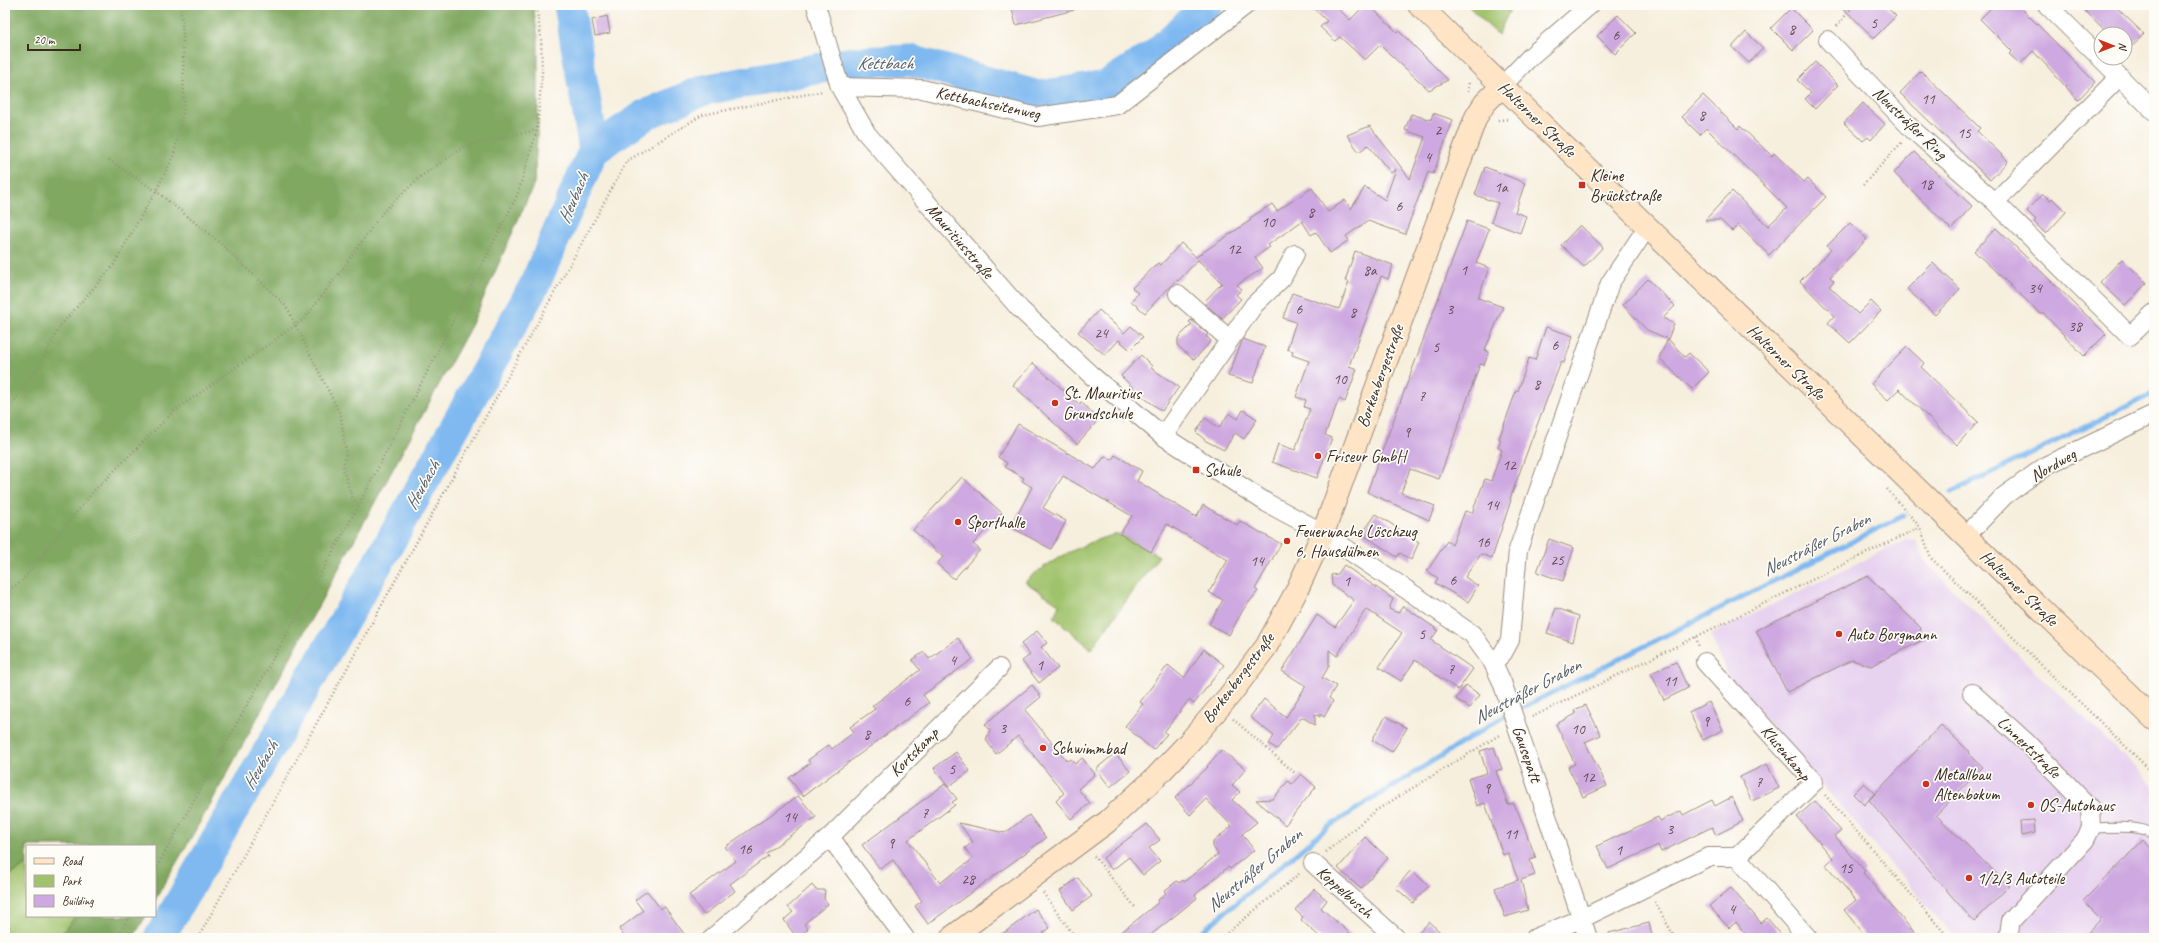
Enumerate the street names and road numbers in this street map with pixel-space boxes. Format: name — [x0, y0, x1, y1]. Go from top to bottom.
street label: Halterner Straße — [1494, 77, 1581, 162]
street label: Kettbachseitenweg — [934, 82, 1043, 125]
street label: Neusträßer Ring — [1868, 82, 1952, 164]
street label: Mauritiusstraße — [922, 199, 999, 284]
street label: Borkenbergestraße — [1352, 320, 1409, 430]
street label: Halterner Straße — [1743, 320, 1830, 405]
street label: Nordweg — [2026, 443, 2080, 486]
street label: Halterner Straße — [1976, 546, 2063, 631]
street label: Borkenbergestraße — [1197, 628, 1280, 727]
street label: Linnertstraße — [1993, 712, 2066, 783]
street label: Klusenkamp — [1756, 721, 1817, 787]
street label: Kortskamp — [885, 722, 944, 781]
street label: Gausepatt — [1508, 723, 1547, 787]
street label: Koppelbusch — [1312, 861, 1378, 923]

